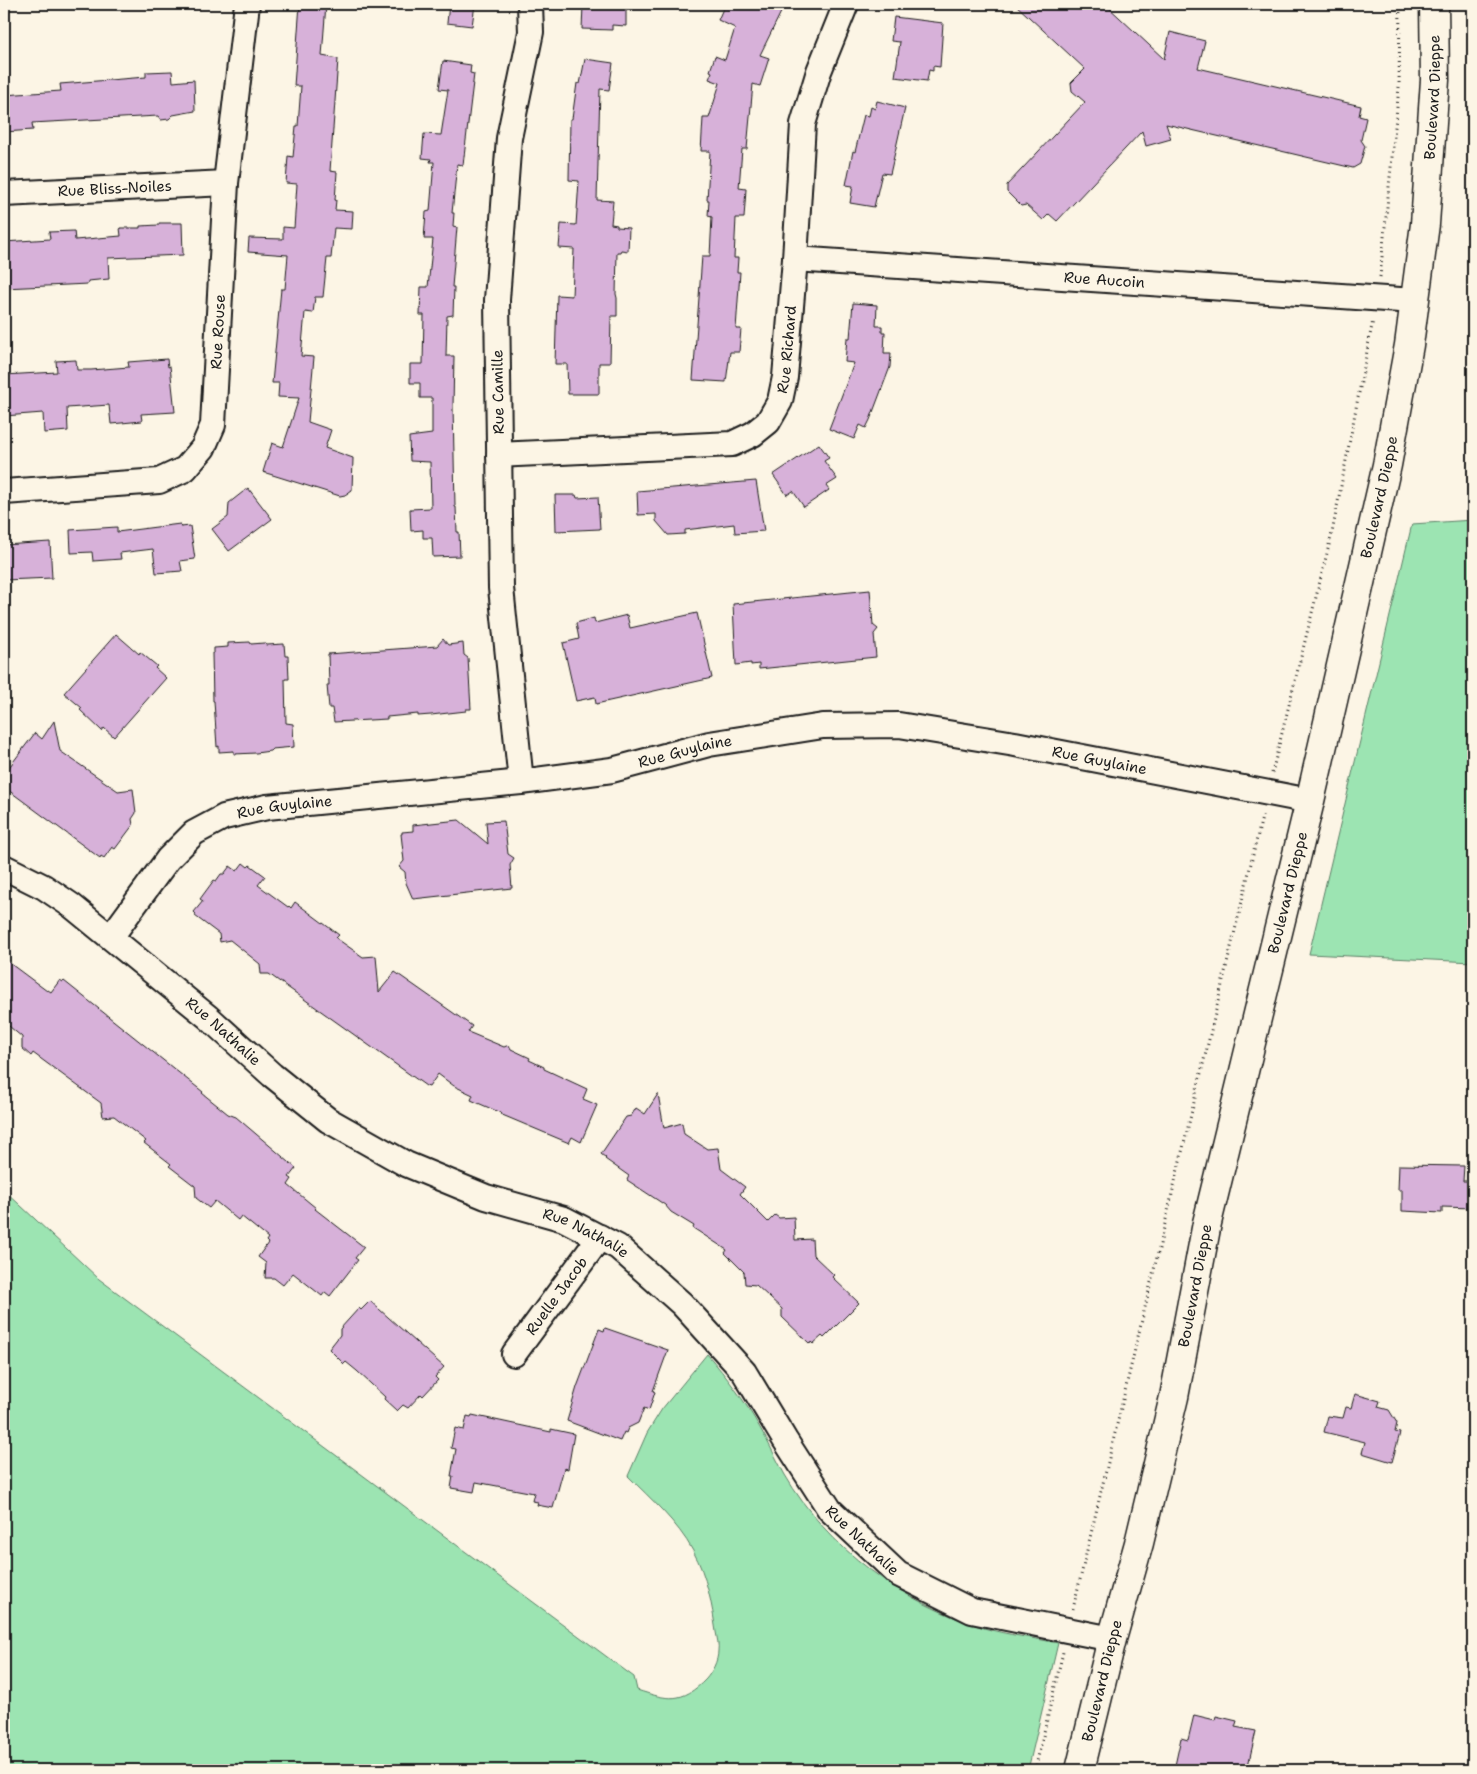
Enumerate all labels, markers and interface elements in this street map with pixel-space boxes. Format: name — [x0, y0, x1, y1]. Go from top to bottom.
street label: Boulevard Dieppe — [1419, 35, 1445, 160]
street label: Rue Bliss-Noiles — [57, 176, 173, 201]
street label: Rue Aucoin — [1063, 267, 1145, 293]
street label: Rue Rouse — [206, 294, 230, 370]
street label: Rue Richard — [772, 304, 801, 395]
street label: Rue Camille — [487, 349, 509, 435]
street label: Boulevard Dieppe — [1356, 434, 1402, 560]
street label: Rue Guylaine — [636, 731, 733, 773]
street label: Rue Guylaine — [1050, 741, 1149, 779]
street label: Rue Guylaine — [235, 791, 333, 824]
street label: Boulevard Dieppe — [1263, 829, 1312, 956]
street label: Rue Nathalie — [181, 993, 265, 1070]
street label: Rue Nathalie — [540, 1204, 634, 1262]
street label: Boulevard Dieppe — [1174, 1222, 1217, 1349]
street label: Ruelle Jacob — [521, 1253, 592, 1339]
street label: Rue Nathalie — [821, 1501, 904, 1580]
street label: Boulevard Dieppe — [1077, 1617, 1127, 1744]

